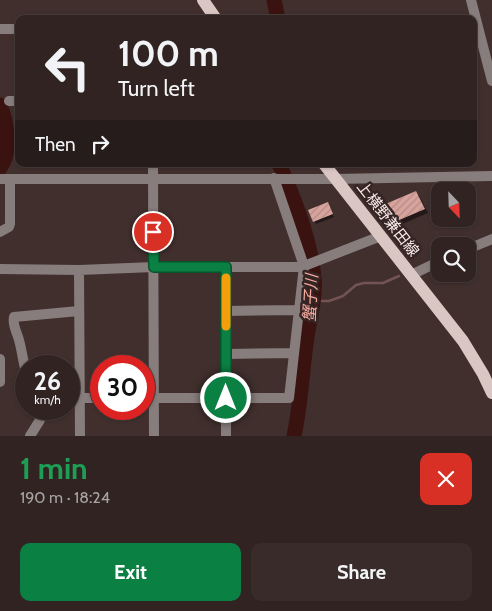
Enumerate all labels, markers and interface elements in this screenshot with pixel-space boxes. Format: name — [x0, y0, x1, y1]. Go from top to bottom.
text: 100 m — [118, 32, 219, 75]
icon: left — [35, 35, 100, 100]
text: Turn left — [118, 75, 195, 102]
icon: right — [86, 130, 114, 158]
text: Then — [35, 133, 76, 156]
street label: 上横野兼田線 — [353, 178, 423, 260]
north arrow — [431, 182, 476, 228]
map controls — [431, 182, 476, 282]
pin — [132, 211, 174, 253]
icon: arrive — [139, 218, 167, 246]
button: search — [431, 237, 476, 282]
water label: 蟹子川 — [300, 272, 321, 322]
speed limit sign: 30 — [90, 355, 155, 420]
text: 26 — [34, 366, 61, 396]
position arrow — [199, 371, 251, 423]
text: km/h — [34, 392, 61, 407]
text: 1 min — [20, 450, 88, 487]
button: close — [420, 453, 472, 505]
text: 190 m · 18:24 — [20, 488, 110, 507]
button: Exit — [20, 543, 241, 601]
button: Share — [251, 543, 472, 601]

